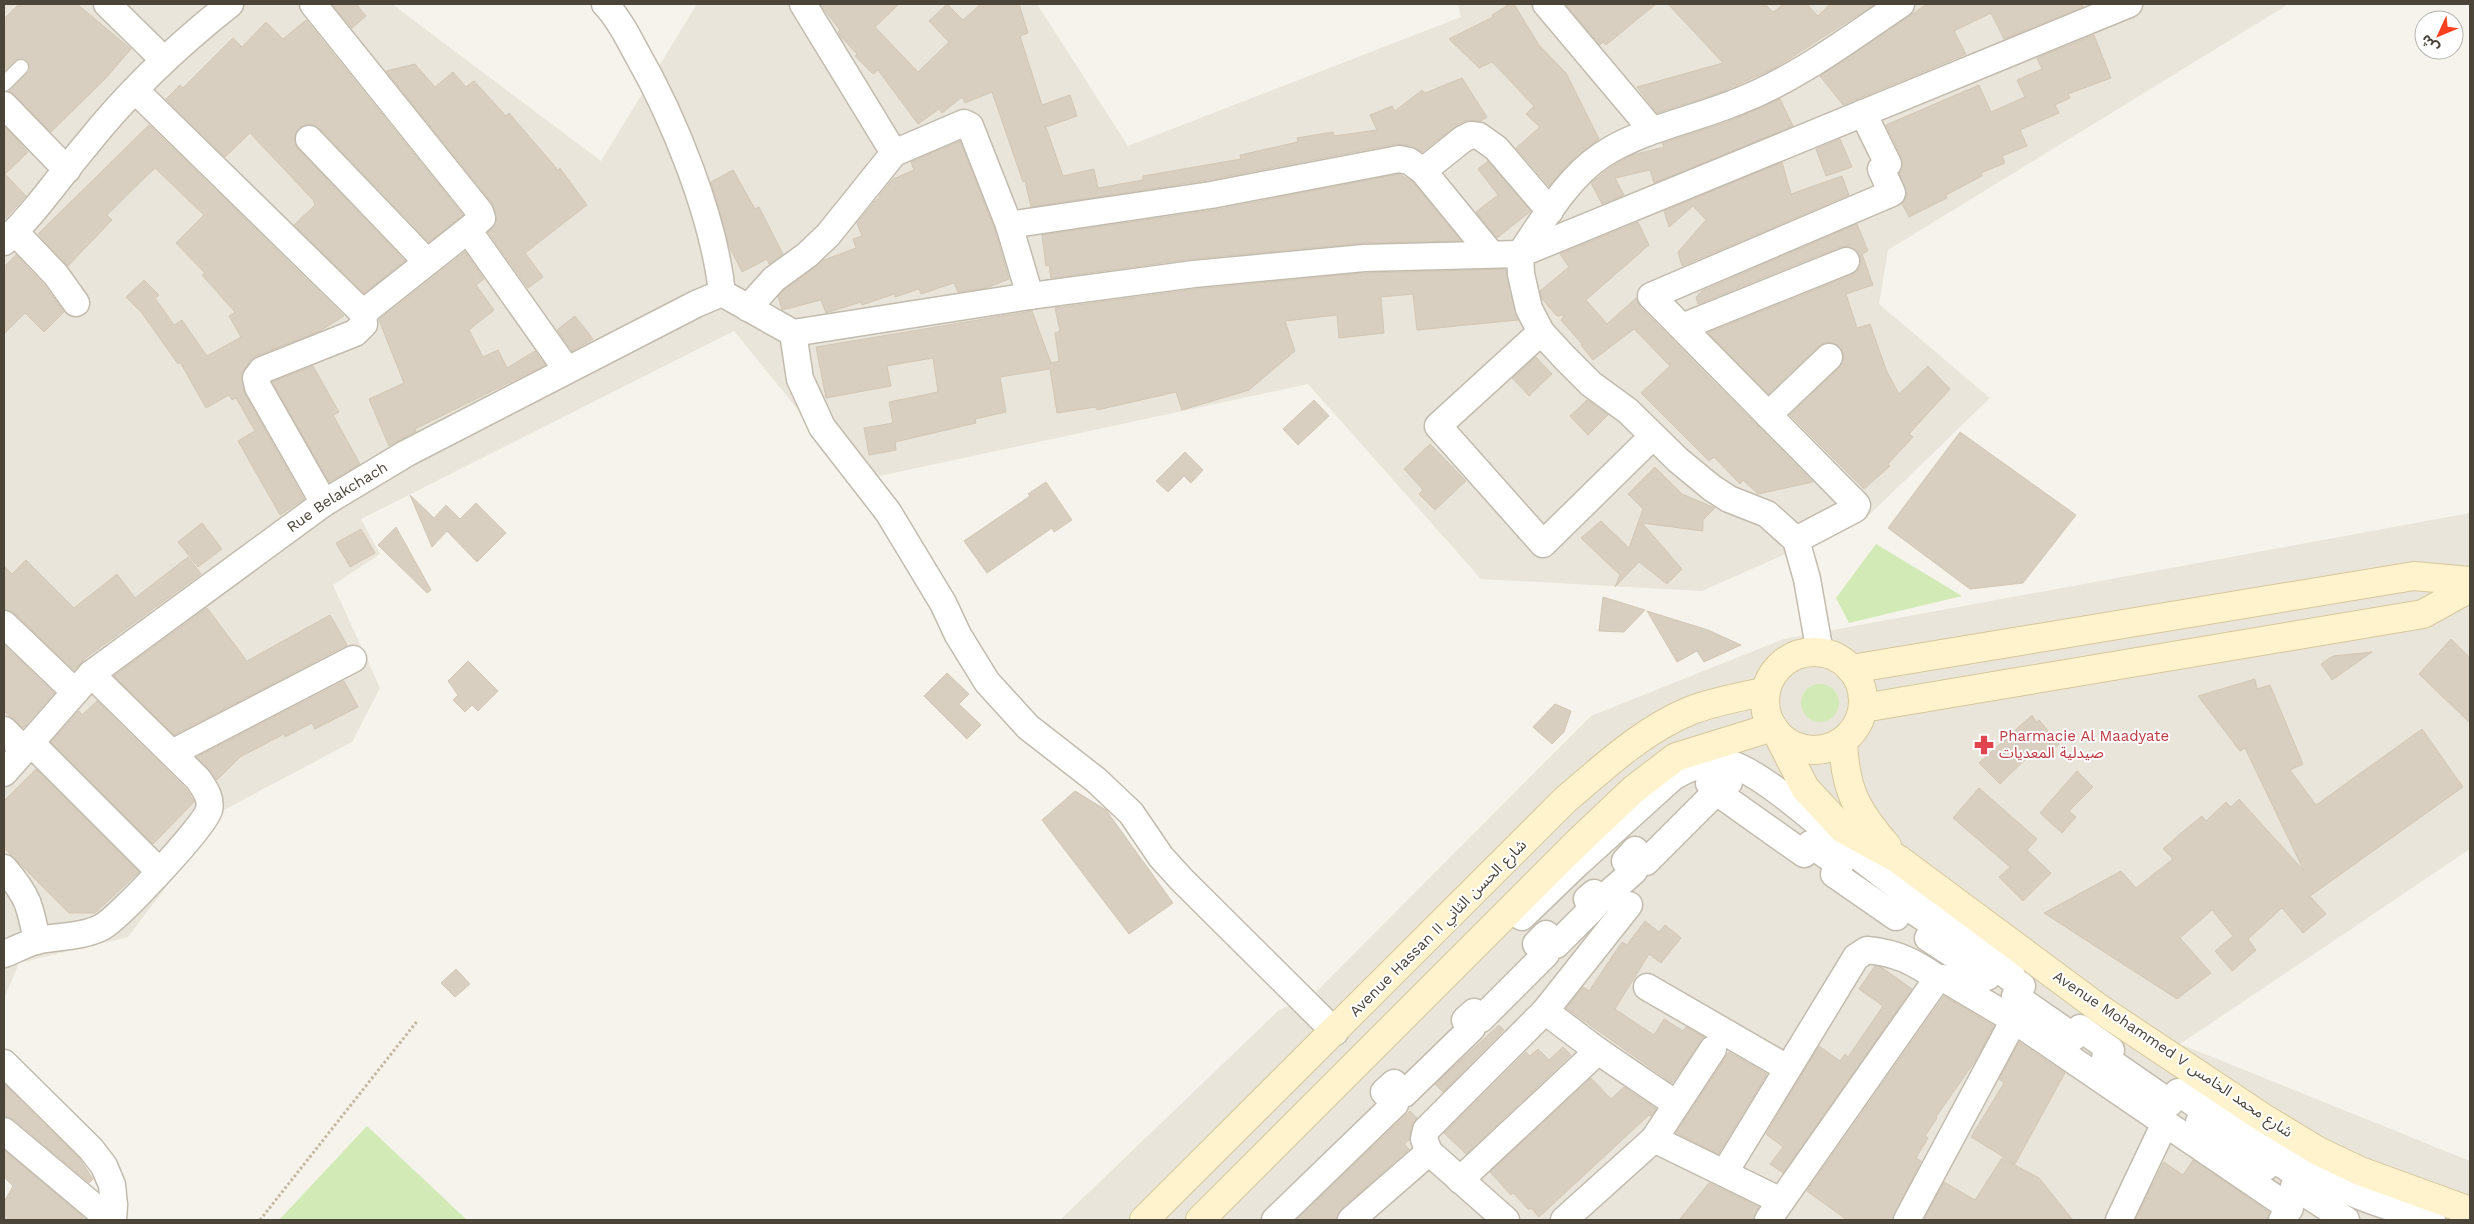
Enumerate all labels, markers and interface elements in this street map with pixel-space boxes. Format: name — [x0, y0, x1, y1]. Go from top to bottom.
north arrow — [2414, 10, 2464, 60]
text: ش — [2417, 32, 2442, 56]
street label: Rue Belakchach — [283, 458, 391, 536]
place label: Pharmacie Al Maadyate صيدلية المعديات — [1999, 727, 2169, 762]
pharmacy icon: Pharmacie Al Maadyate صيدلية المعديات — [1973, 734, 1995, 756]
street label: Avenue Hassan II شارع الحسن الثاني — [1346, 836, 1533, 1022]
street label: Avenue Mohammed V شارع محمد الخامس — [2048, 967, 2296, 1144]

